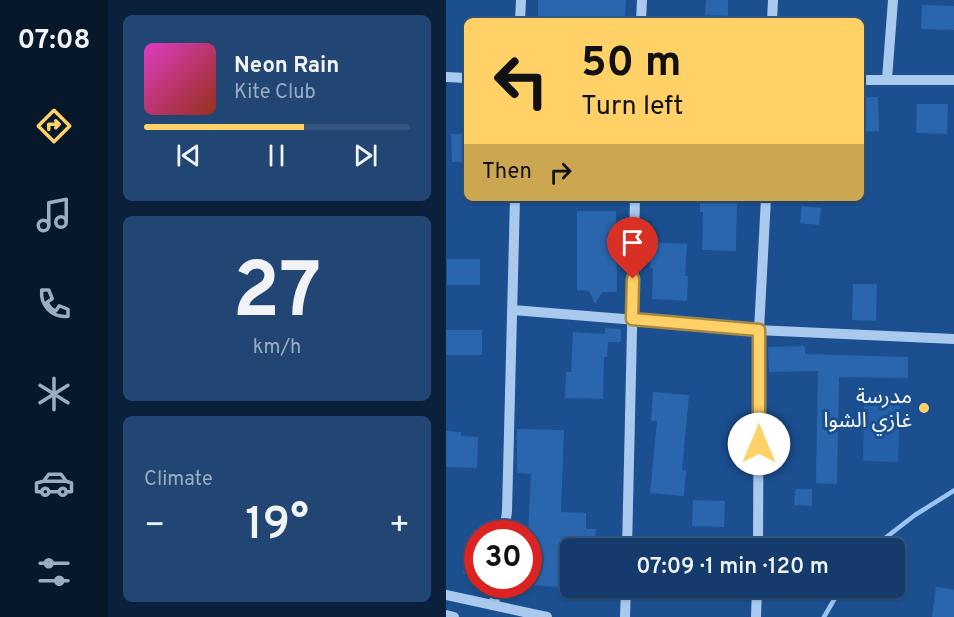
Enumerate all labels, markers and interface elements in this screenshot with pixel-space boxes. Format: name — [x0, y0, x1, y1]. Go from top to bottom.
text: 07:08 — [17, 24, 91, 58]
text: 50 m — [581, 38, 682, 91]
icon: left — [482, 42, 560, 120]
text: Neon Rain — [234, 53, 339, 80]
text: Kite Club — [234, 80, 316, 106]
text: Turn left — [581, 90, 683, 124]
icon: directions — [33, 105, 75, 147]
icon: previous — [172, 139, 205, 172]
icon: pause — [260, 139, 293, 172]
icon: next — [349, 139, 382, 172]
icon: right — [544, 156, 577, 189]
text: Then — [482, 159, 532, 186]
icon: music — [33, 194, 75, 236]
pin — [607, 217, 658, 279]
icon: arrive — [616, 226, 649, 259]
text: 27 — [233, 246, 321, 345]
icon: phone — [33, 283, 75, 325]
text: km/h — [253, 335, 301, 361]
icon: climate — [33, 373, 75, 415]
place label: مدرسة غازي الشوا — [824, 384, 912, 436]
marker: مدرسة غازي الشوا — [917, 401, 931, 415]
position arrow — [727, 412, 791, 476]
icon: car — [33, 462, 75, 504]
text: Climate — [144, 467, 213, 493]
text: 19° — [245, 498, 309, 555]
text: − — [144, 506, 165, 548]
text: + — [389, 506, 410, 548]
speed limit sign: 30 — [464, 520, 542, 598]
icon: filters — [33, 551, 75, 593]
text: 07:09 · 1 min · 120 m — [636, 554, 829, 581]

